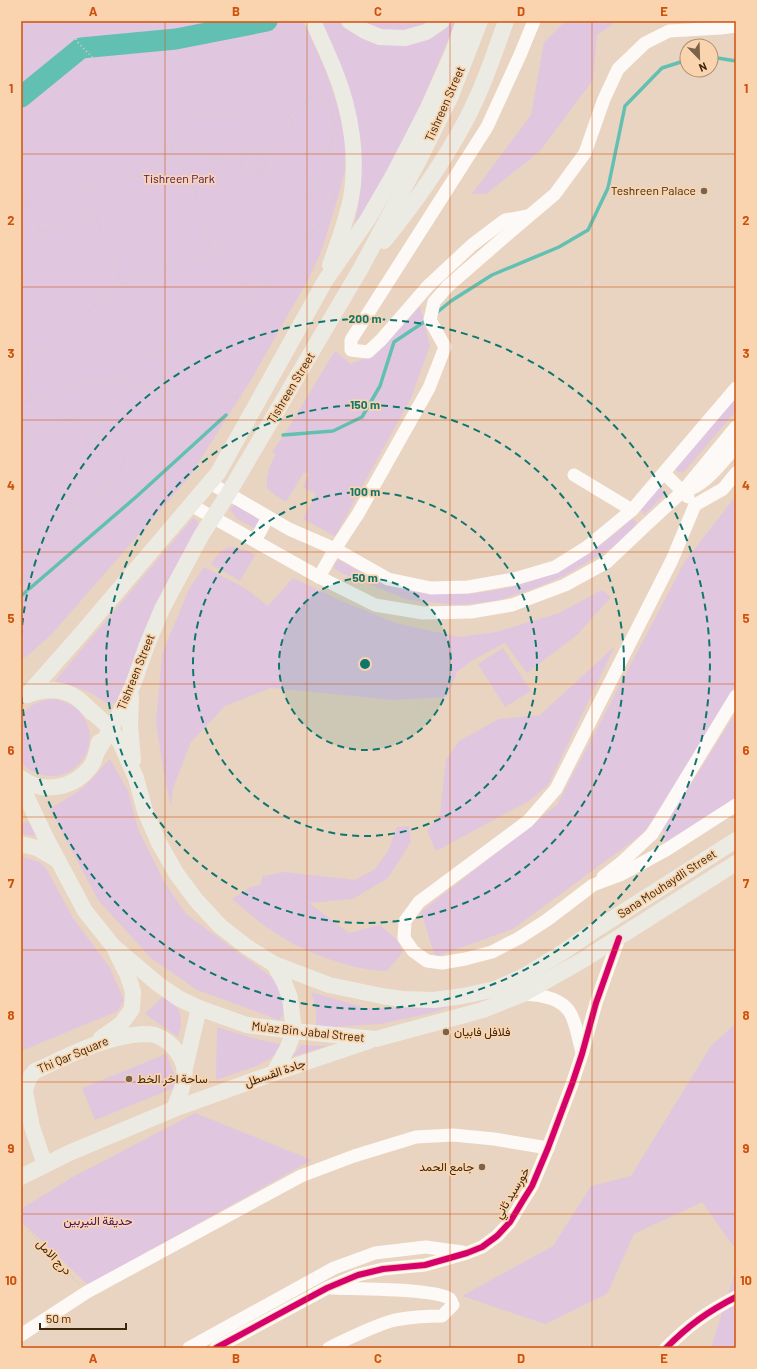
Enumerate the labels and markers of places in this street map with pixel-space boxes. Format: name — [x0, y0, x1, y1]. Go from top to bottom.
place label: Teshreen Palace — [611, 183, 696, 197]
marker: Teshreen Palace — [699, 186, 709, 196]
centre of rings — [358, 657, 372, 671]
place label: فلافل فابيان — [454, 1024, 510, 1040]
marker: فلافل فابيان — [441, 1027, 451, 1037]
place label: ساحة اخر الخط — [137, 1071, 208, 1087]
marker: ساحة اخر الخط — [124, 1074, 134, 1084]
place label: جامع الحمد — [419, 1159, 474, 1176]
marker: جامع الحمد — [477, 1162, 487, 1172]

